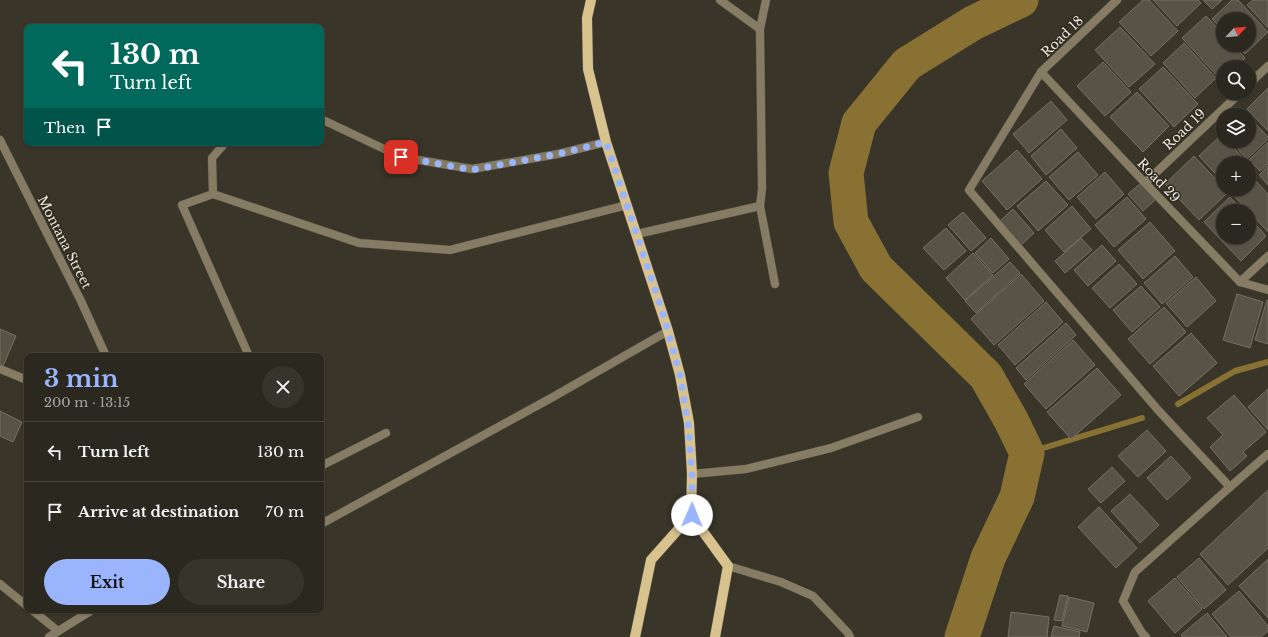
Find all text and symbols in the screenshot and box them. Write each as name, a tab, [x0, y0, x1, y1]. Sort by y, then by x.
street label: Road 18	[1038, 12, 1087, 61]
north arrow	[1216, 12, 1256, 52]
map controls	[1216, 12, 1256, 244]
text: 130 m	[110, 37, 200, 72]
icon: left	[44, 40, 96, 92]
button: search	[1216, 60, 1256, 100]
text: Turn left	[110, 72, 192, 94]
street label: Road 19	[1160, 105, 1209, 154]
button: layers	[1216, 108, 1256, 148]
icon: arrive	[93, 116, 115, 138]
text: Then	[44, 118, 85, 137]
pin	[384, 140, 418, 174]
icon: arrive	[390, 146, 412, 168]
street label: Road 29	[1134, 155, 1184, 206]
button: +	[1216, 156, 1256, 196]
street label: Montana Street	[34, 193, 95, 292]
button: −	[1216, 204, 1256, 244]
text: 3 min	[44, 364, 118, 393]
button: close	[262, 366, 304, 408]
text: 200 m · 13:15	[44, 394, 130, 411]
icon: left	[44, 441, 66, 463]
text: Turn left	[78, 442, 149, 461]
text: 130 m	[257, 442, 304, 461]
position arrow	[671, 494, 713, 536]
icon: arrive	[44, 501, 66, 523]
text: Arrive at destination	[78, 502, 239, 521]
text: 70 m	[265, 502, 304, 521]
button: Exit	[44, 559, 170, 605]
button: Share	[178, 559, 304, 605]

